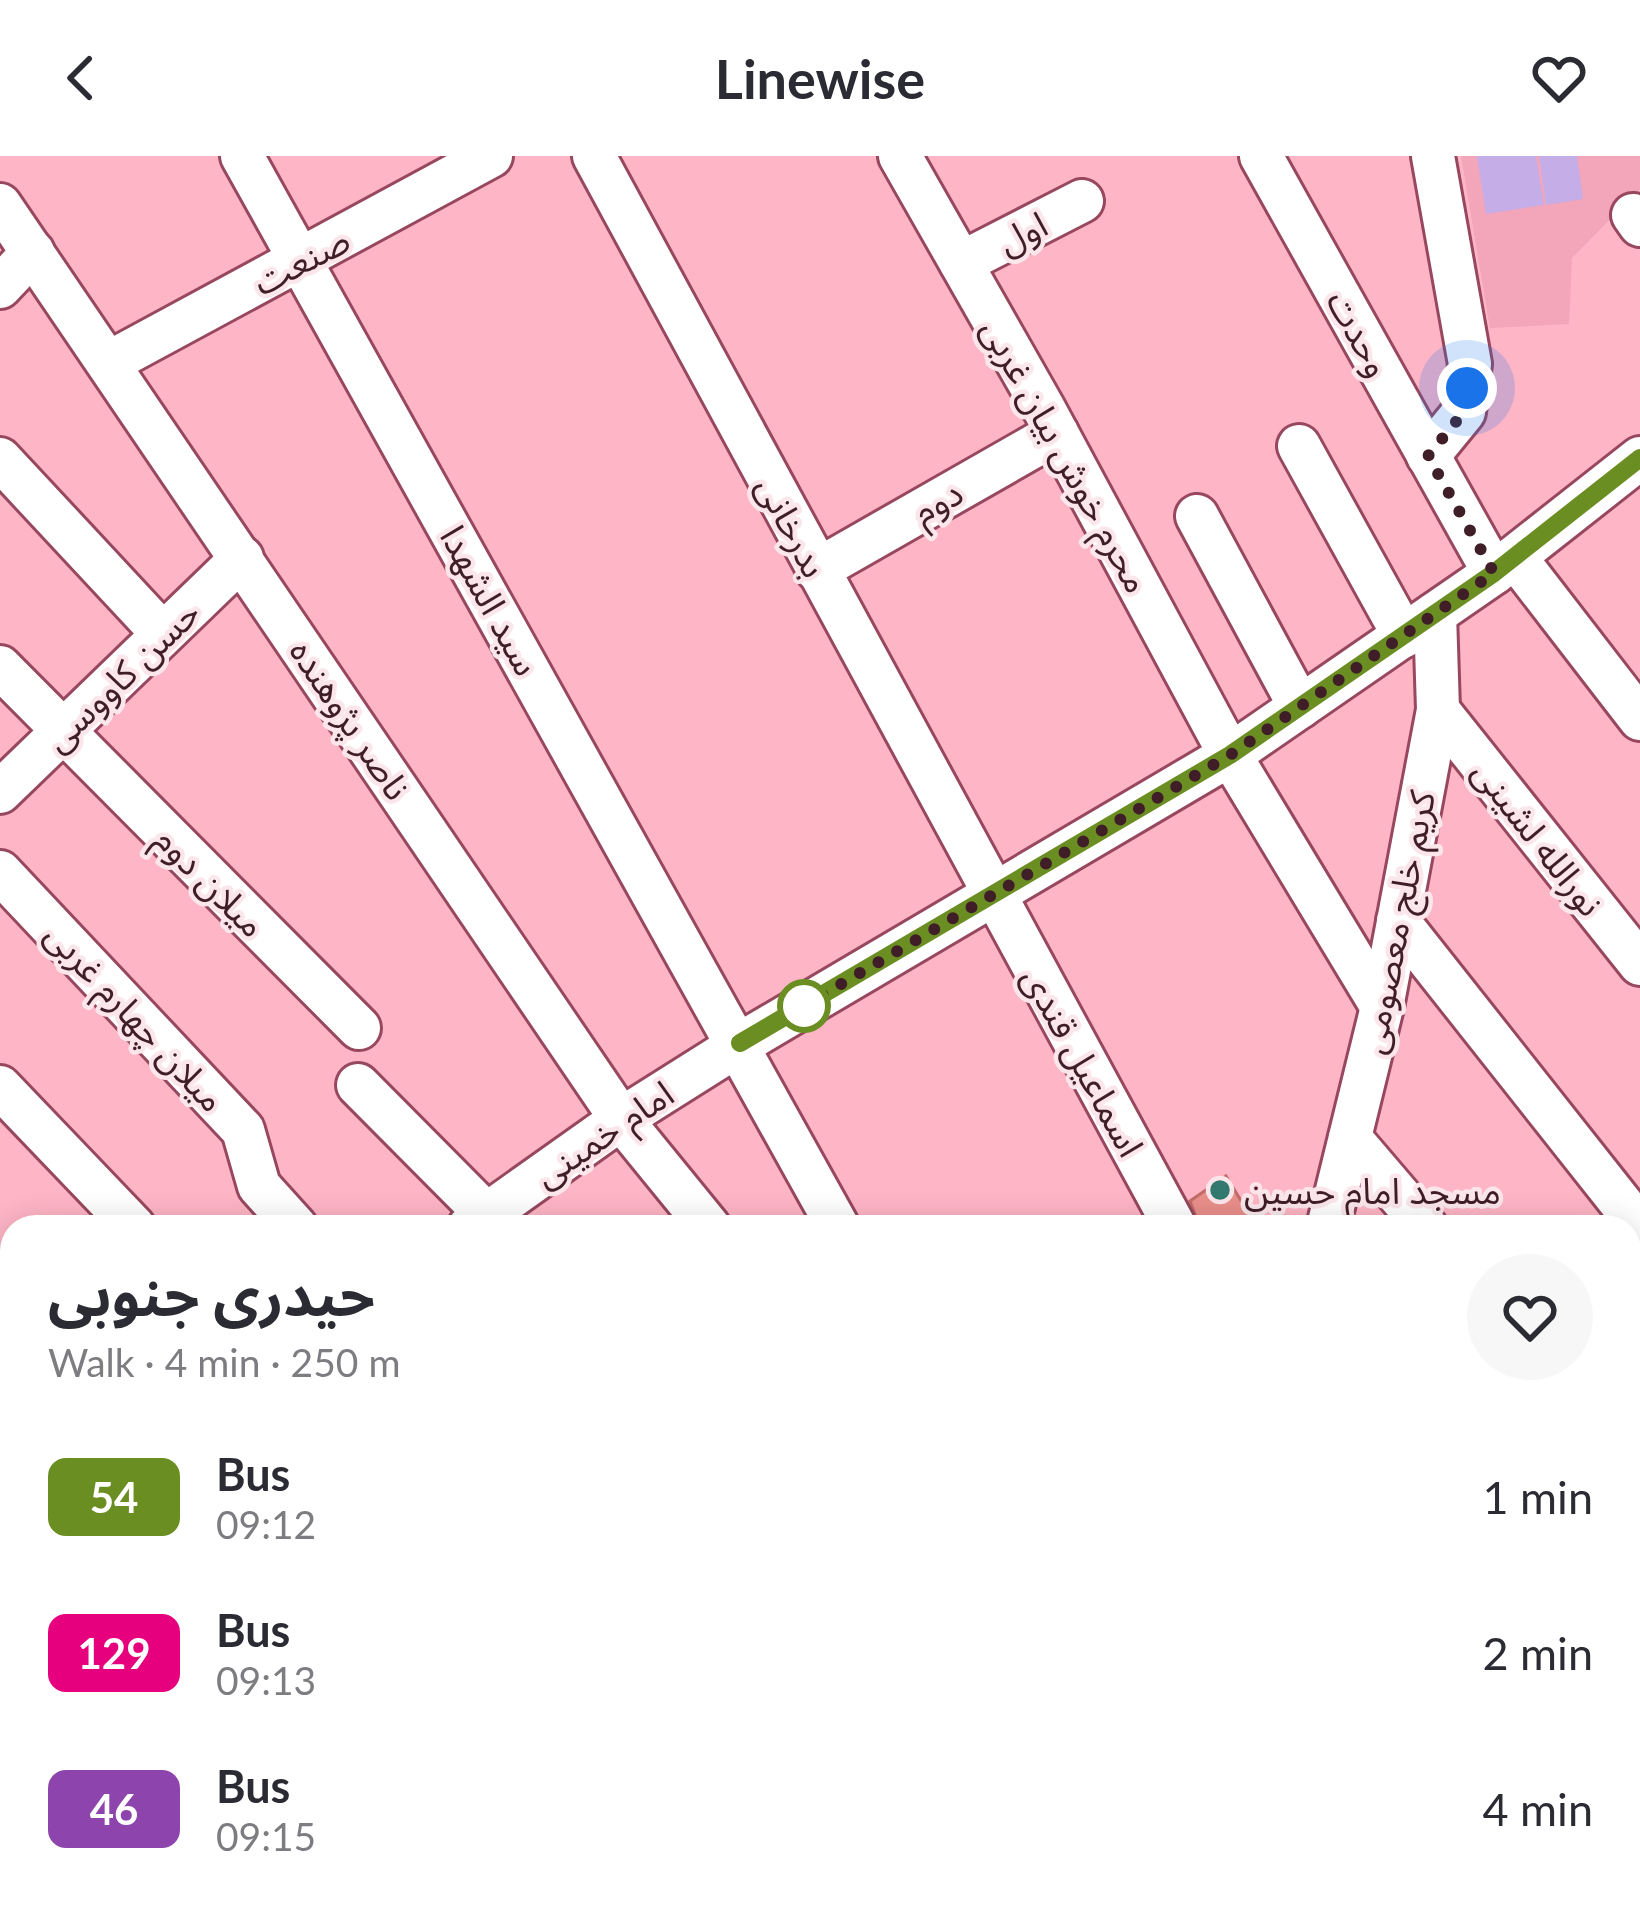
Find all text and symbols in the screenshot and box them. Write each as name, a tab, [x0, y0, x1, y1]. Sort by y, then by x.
icon: back	[48, 45, 114, 111]
icon: heart	[1526, 45, 1592, 111]
text: Linewise	[715, 46, 925, 111]
street label: اول	[990, 201, 1054, 263]
street label: صنعت	[245, 216, 357, 304]
street label: وحدت	[1318, 282, 1402, 384]
street label: محرم خوش بیان غربی	[967, 310, 1161, 603]
your location	[1437, 358, 1497, 418]
street label: بدرخانی	[747, 468, 838, 585]
street label: دوم	[904, 469, 973, 539]
street label: سید الشهدا	[432, 517, 550, 683]
street label: حسن کاووسی	[34, 590, 208, 760]
street label: ناصر پژوهنده	[279, 630, 421, 809]
street label: نورالله لشینی	[1463, 750, 1614, 925]
street label: کریم خلج معصومی	[1349, 786, 1450, 1059]
street label: میلان دوم	[142, 816, 276, 950]
street label: میلان چهارم غربی	[32, 912, 235, 1125]
street label: اسماعیل قندی	[1014, 958, 1154, 1164]
unlabelled marker	[779, 981, 829, 1031]
street label: امام خمینی	[525, 1070, 685, 1201]
place label: مسجد امام حسین	[1244, 1168, 1501, 1219]
marker: مسجد امام حسین	[1207, 1177, 1233, 1203]
button: heart	[1467, 1254, 1593, 1380]
text: حیدری جنوبی	[48, 1260, 375, 1328]
text: Walk · 4 min · 250 m	[48, 1339, 401, 1385]
text: Bus	[216, 1447, 290, 1501]
text: 1 min	[1482, 1470, 1593, 1524]
text: 54	[90, 1472, 138, 1522]
text: 09:12	[216, 1501, 316, 1547]
text: Bus	[216, 1603, 290, 1657]
text: 2 min	[1482, 1626, 1593, 1680]
text: 129	[77, 1628, 151, 1678]
text: 09:13	[216, 1657, 316, 1703]
text: Bus	[216, 1759, 290, 1813]
text: 4 min	[1482, 1782, 1593, 1836]
text: 46	[90, 1784, 138, 1834]
text: 09:15	[216, 1813, 316, 1859]

